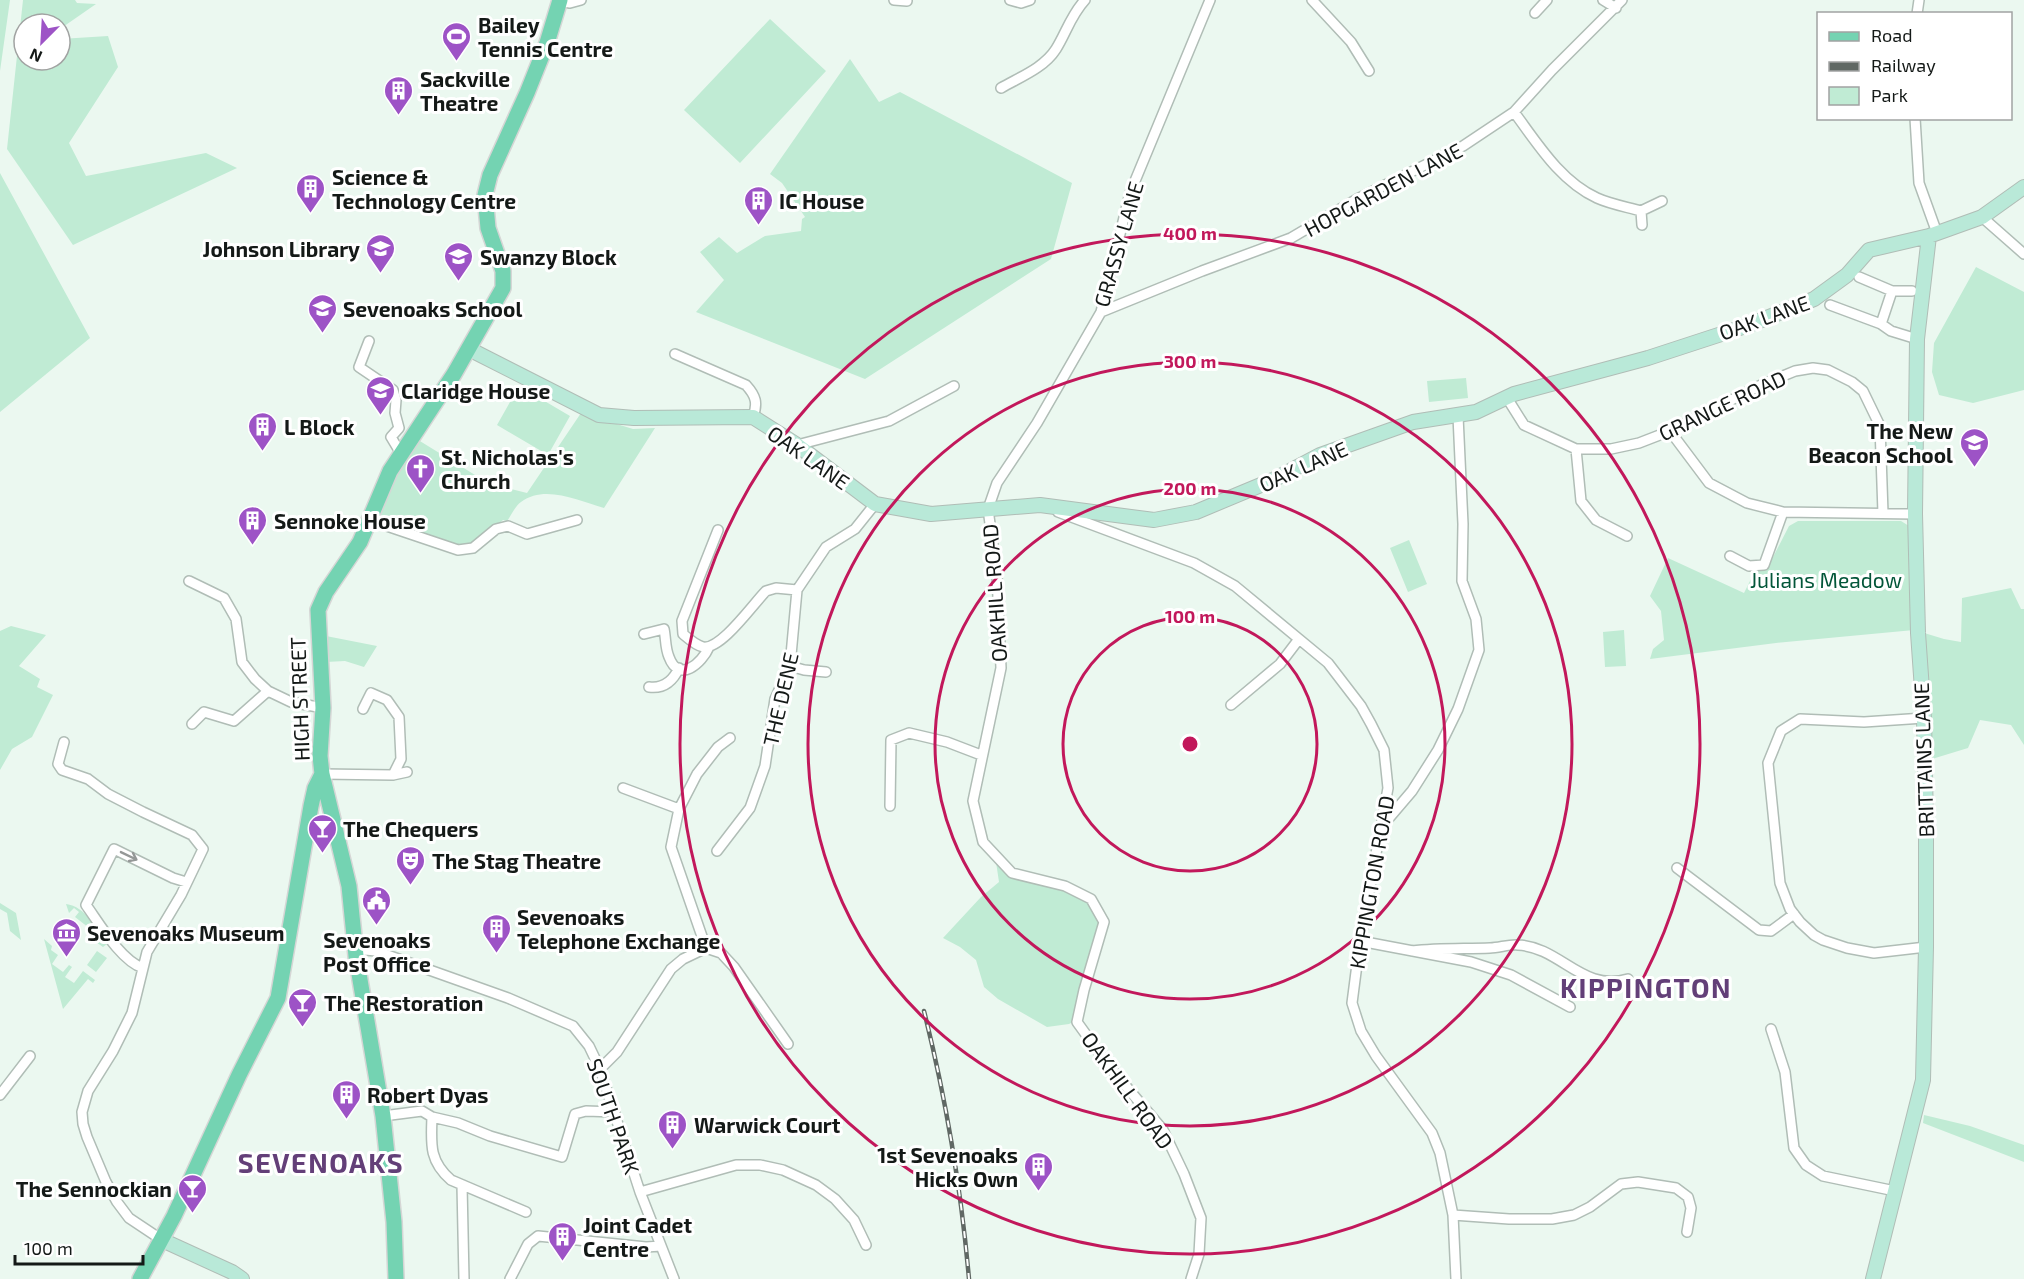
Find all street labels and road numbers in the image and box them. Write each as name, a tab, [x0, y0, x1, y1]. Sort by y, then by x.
street label: HOPGARDEN LANE	[1300, 137, 1466, 241]
street label: GRASSY LANE	[1088, 178, 1148, 310]
street label: OAK LANE	[1715, 289, 1813, 345]
street label: GRANGE ROAD	[1654, 365, 1790, 445]
street label: OAK LANE	[763, 420, 855, 494]
street label: OAK LANE	[1255, 435, 1351, 497]
street label: OAKHILL ROAD	[977, 523, 1011, 663]
street label: HIGH STREET	[284, 637, 314, 761]
street label: THE DENE	[757, 650, 803, 748]
street label: BRITTAINS LANE	[1908, 682, 1938, 838]
street label: KIPPINGTON ROAD	[1343, 793, 1399, 971]
street label: OAKHILL ROAD	[1077, 1027, 1179, 1153]
street label: SOUTH PARK	[583, 1055, 646, 1178]

